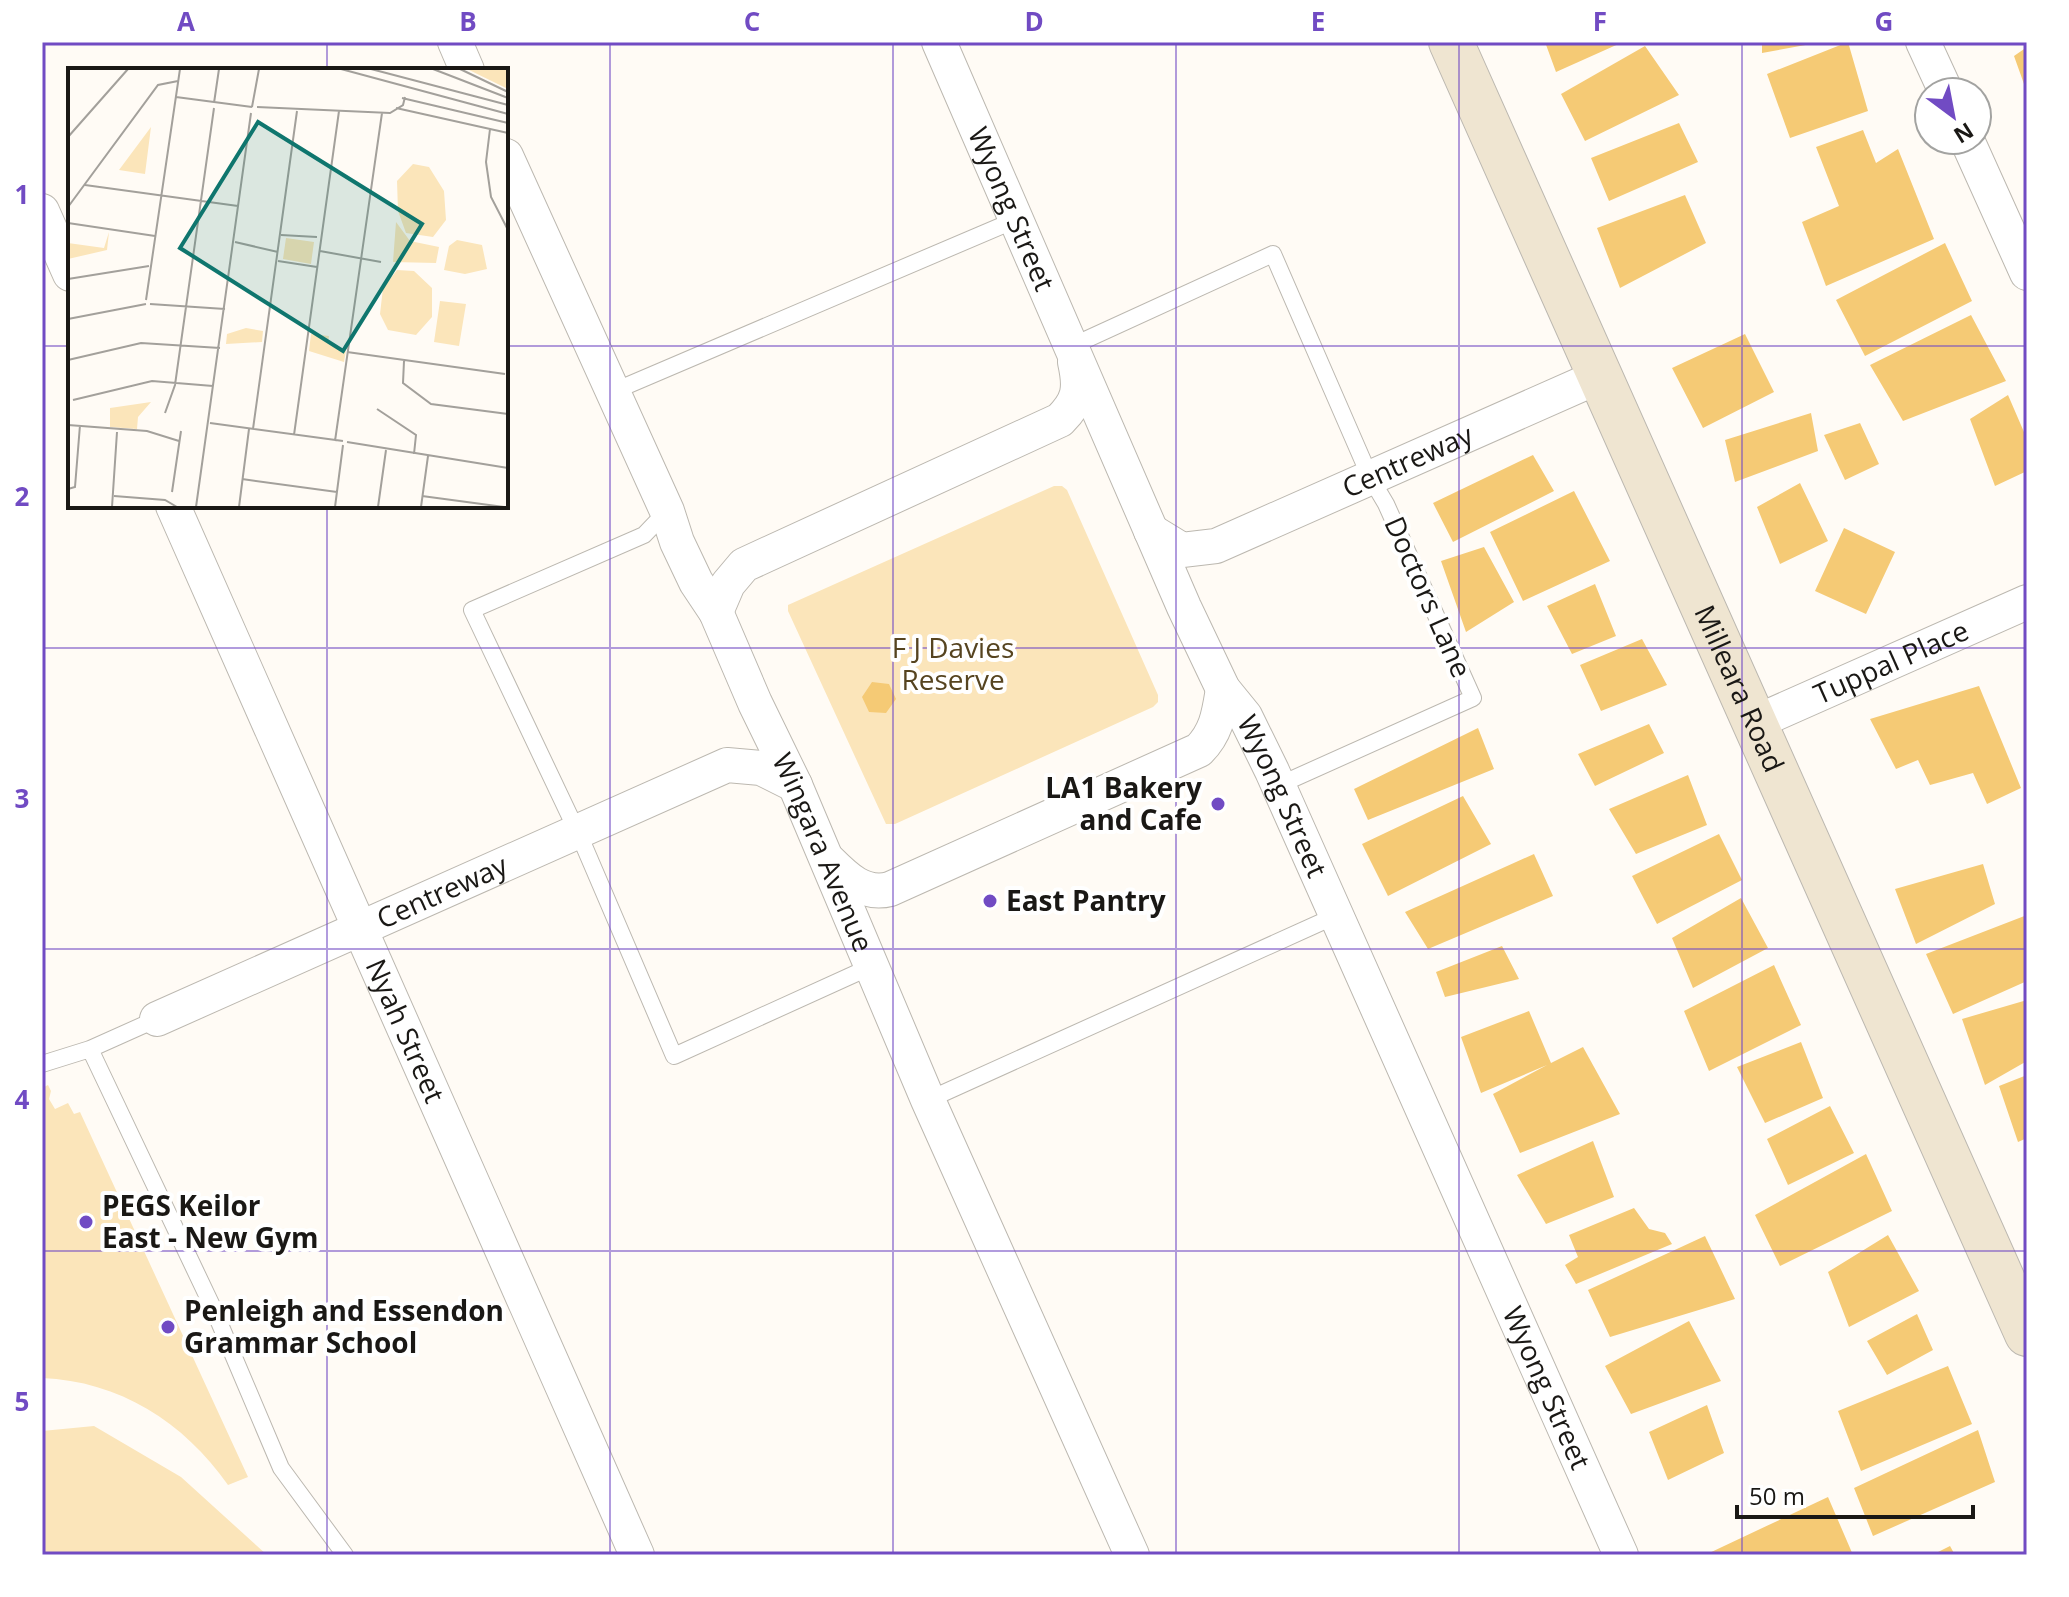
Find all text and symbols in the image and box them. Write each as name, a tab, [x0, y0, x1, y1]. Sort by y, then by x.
text: A	[177, 3, 195, 39]
text: B	[459, 3, 477, 39]
text: C	[744, 3, 760, 39]
text: D	[1024, 3, 1044, 39]
text: E	[1311, 3, 1325, 39]
text: F	[1593, 3, 1607, 39]
text: G	[1875, 3, 1893, 39]
inset map	[68, 68, 508, 508]
north arrow	[1913, 76, 1993, 156]
text: N	[1949, 116, 1980, 151]
street label: Wyong Street	[960, 121, 1065, 296]
text: 1	[15, 176, 29, 212]
street label: Centreway	[1336, 414, 1479, 506]
text: 2	[15, 478, 30, 514]
street label: Doctors Lane	[1376, 510, 1481, 683]
street label: Milleara Road	[1686, 599, 1794, 778]
street label: Tuppal Place	[1807, 610, 1974, 712]
park label: F J Davies Reserve	[892, 628, 1014, 698]
street label: Wyong Street	[1229, 708, 1337, 883]
street label: Wingara Avenue	[764, 746, 883, 957]
place label: LA1 Bakery and Cafe	[1045, 768, 1202, 838]
text: 3	[15, 780, 29, 816]
marker: LA1 Bakery and Cafe	[1209, 795, 1227, 813]
street label: Centreway	[370, 845, 514, 937]
place label: East Pantry	[1006, 881, 1166, 919]
marker: East Pantry	[981, 892, 999, 910]
street label: Nyah Street	[358, 953, 455, 1108]
text: 4	[15, 1081, 30, 1117]
place label: PEGS Keilor East - New Gym	[102, 1186, 318, 1256]
marker: PEGS Keilor East - New Gym	[77, 1213, 95, 1231]
place label: Penleigh and Essendon Grammar School	[184, 1291, 504, 1361]
street label: Wyong Street	[1495, 1300, 1600, 1475]
marker: Penleigh and Essendon Grammar School	[159, 1318, 177, 1336]
text: 5	[15, 1383, 29, 1419]
scale bar	[1737, 1469, 1973, 1519]
text: 50 m	[1749, 1479, 1805, 1512]

